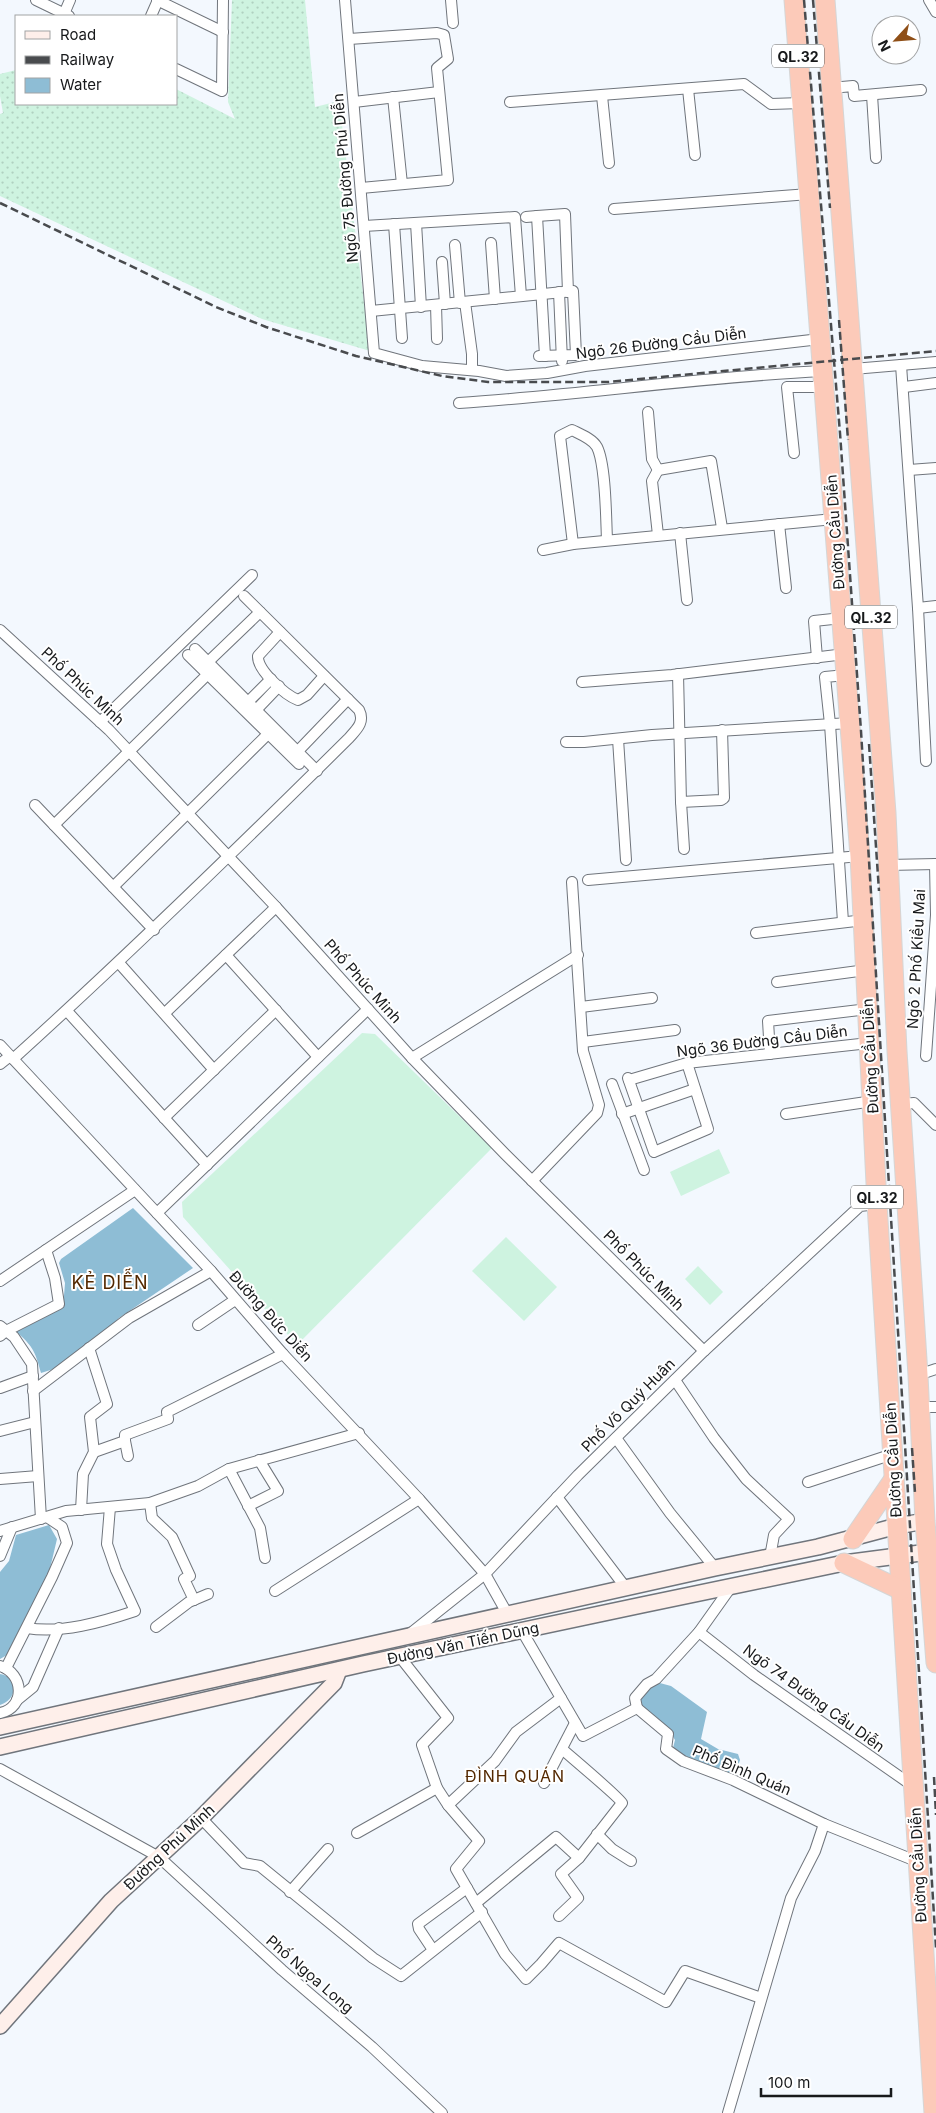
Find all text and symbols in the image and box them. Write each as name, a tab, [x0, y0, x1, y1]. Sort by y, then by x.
legend	[15, 15, 178, 105]
north arrow	[871, 15, 921, 65]
text: Road	[60, 25, 96, 44]
text: N	[874, 37, 894, 54]
road number: QL.32	[772, 44, 824, 68]
text: Railway	[60, 50, 115, 69]
text: Water	[60, 75, 102, 94]
street label: Ngõ 75 Đường Phú Diễn	[328, 93, 362, 263]
street label: Ngõ 26 Đường Cầu Diễn	[575, 323, 747, 363]
street label: Đường Cầu Diễn	[821, 474, 849, 590]
road number: QL.32	[845, 606, 897, 628]
street label: Phố Phúc Minh	[38, 643, 128, 729]
street label: Ngõ 2 Phố Kiều Mai	[903, 889, 929, 1029]
street label: Phố Phúc Minh	[320, 935, 406, 1027]
street label: Đường Cầu Diễn	[857, 998, 883, 1114]
street label: Ngõ 36 Đường Cầu Diễn	[676, 1021, 848, 1061]
road number: QL.32	[851, 1186, 903, 1208]
street label: Phố Phúc Minh	[600, 1226, 688, 1314]
street label: Đường Đức Diễn	[225, 1267, 317, 1365]
district label: KẺ DIỄN	[71, 1268, 149, 1293]
street label: Phố Võ Quý Huân	[577, 1354, 679, 1456]
street label: Đường Cầu Diễn	[880, 1402, 906, 1518]
street label: Đường Văn Tiến Dũng	[385, 1618, 541, 1668]
street label: Ngõ 74 Đường Cầu Diễn	[739, 1640, 889, 1756]
street label: Phố Đình Quán	[690, 1741, 794, 1799]
district label: ĐÌNH QUÁN	[465, 1766, 565, 1786]
street label: Đường Phú Minh	[120, 1800, 218, 1894]
street label: Đường Cầu Diễn	[905, 1807, 931, 1923]
street label: Phố Ngọa Long	[262, 1931, 358, 2017]
scale bar	[761, 2066, 891, 2098]
text: 100 m	[768, 2073, 810, 2092]

